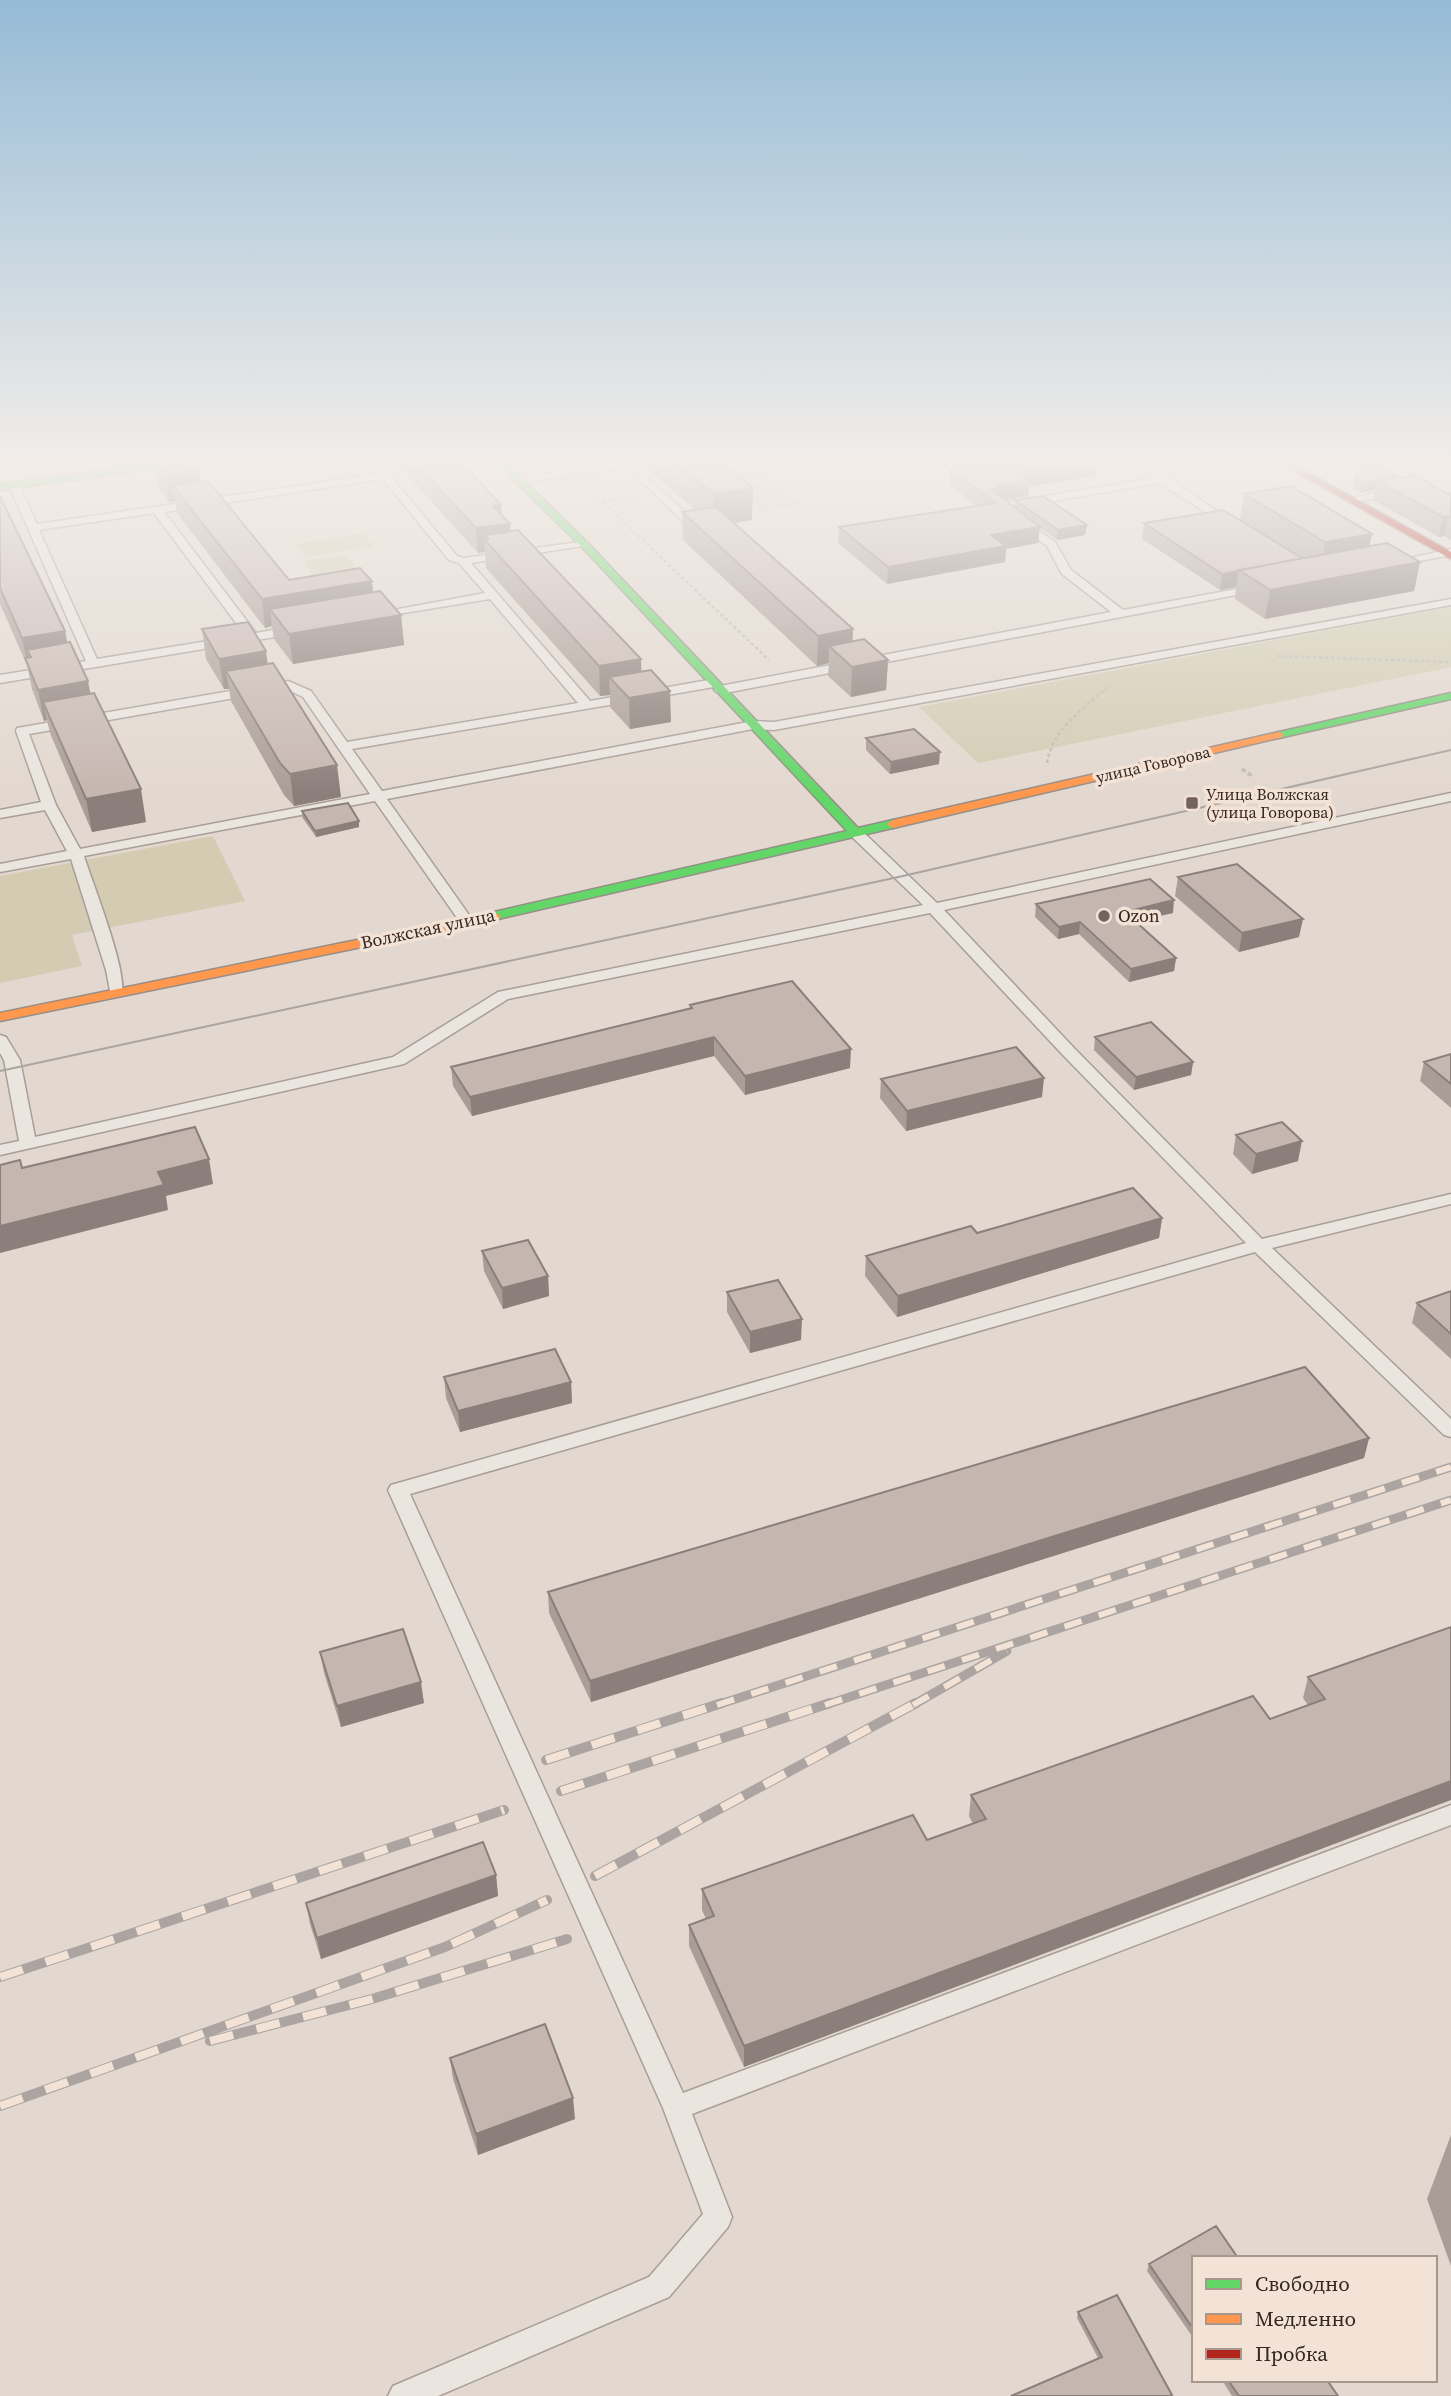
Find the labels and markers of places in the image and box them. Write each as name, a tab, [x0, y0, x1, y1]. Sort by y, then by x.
place label: Улица Волжская (улица Говорова)	[1206, 783, 1334, 823]
marker: Улица Волжская (улица Говорова)	[1184, 795, 1200, 811]
place label: Ozon	[1118, 903, 1160, 928]
marker: Ozon	[1096, 908, 1112, 924]

